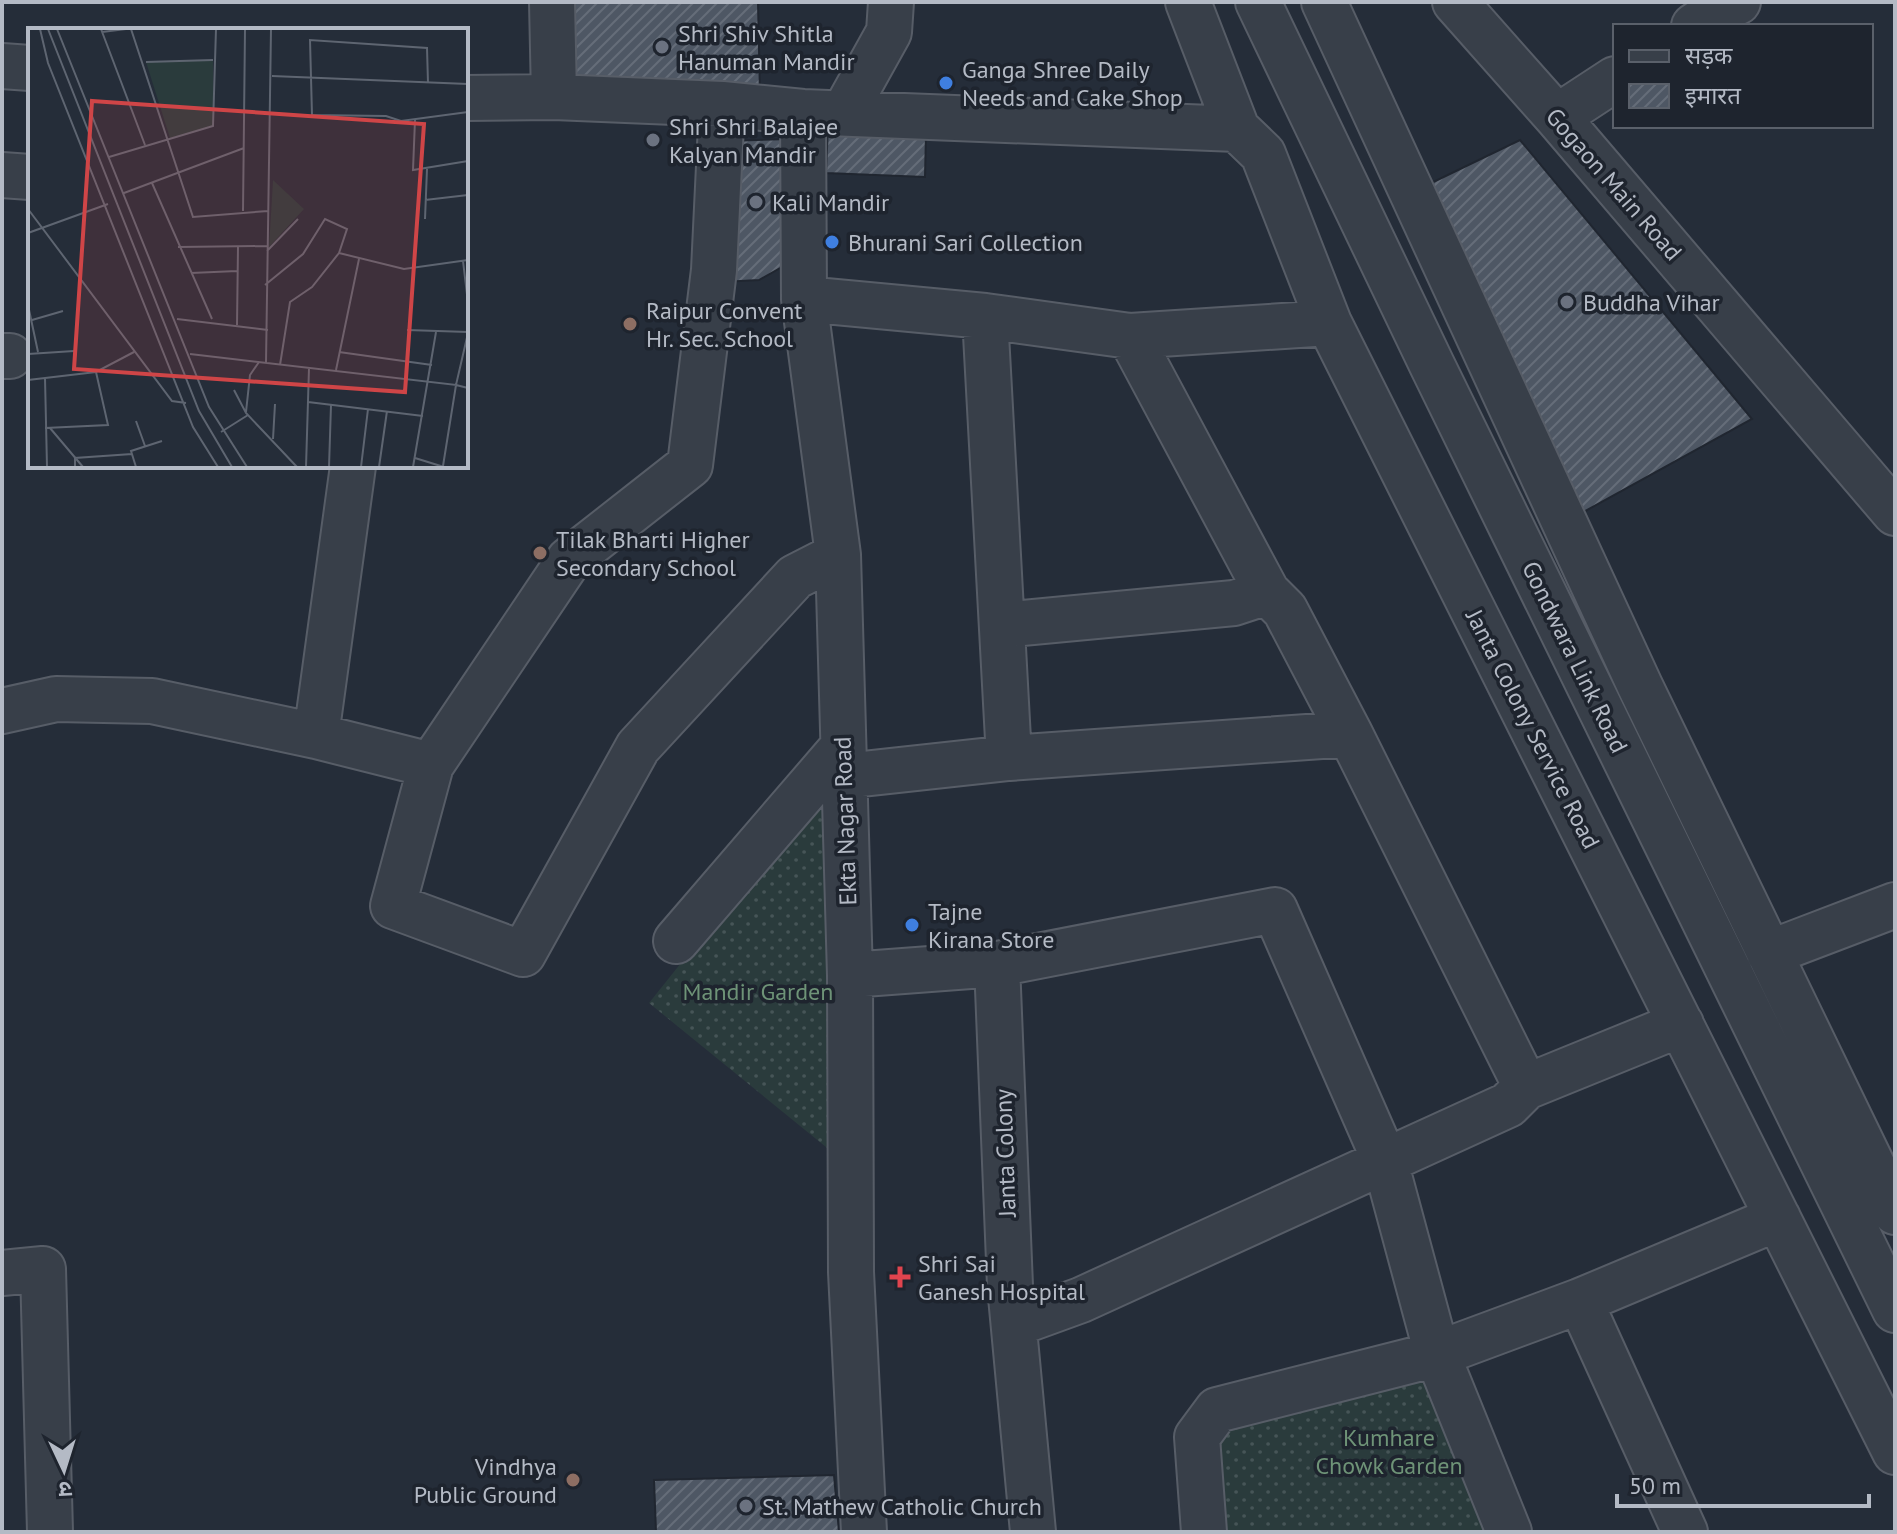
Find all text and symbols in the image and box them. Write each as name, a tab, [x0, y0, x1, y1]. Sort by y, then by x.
place label: Shri Shiv Shitla Hanuman Mandir	[678, 18, 855, 77]
legend	[1613, 24, 1873, 128]
inset map	[28, 28, 468, 468]
marker: Shri Shiv Shitla Hanuman Mandir	[653, 38, 671, 56]
text: सड़क	[1685, 40, 1733, 71]
place label: Ganga Shree Daily Needs and Cake Shop	[962, 54, 1183, 113]
marker: Ganga Shree Daily Needs and Cake Shop	[937, 74, 955, 92]
text: इमारत	[1685, 80, 1742, 111]
street label: Gogaon Main Road	[1539, 101, 1689, 267]
place label: Shri Shri Balajee Kalyan Mandir	[669, 111, 838, 170]
marker: Shri Shri Balajee Kalyan Mandir	[644, 131, 662, 149]
place label: Kali Mandir	[772, 187, 889, 218]
marker: Kali Mandir	[747, 193, 765, 211]
place label: Bhurani Sari Collection	[848, 227, 1083, 258]
marker: Bhurani Sari Collection	[823, 233, 841, 251]
place label: Buddha Vihar	[1583, 287, 1720, 318]
marker: Buddha Vihar	[1558, 293, 1576, 311]
place label: Raipur Convent Hr. Sec. School	[646, 295, 802, 354]
marker: Raipur Convent Hr. Sec. School	[621, 315, 639, 333]
place label: Tilak Bharti Higher Secondary School	[556, 524, 750, 583]
marker: Tilak Bharti Higher Secondary School	[531, 544, 549, 562]
street label: Gondwara Link Road	[1515, 556, 1635, 758]
street label: Janta Colony Service Road	[1459, 603, 1607, 854]
street label: Ekta Nagar Road	[827, 736, 863, 906]
place label: Tajne Kirana Store	[928, 896, 1054, 955]
marker: Tajne Kirana Store	[903, 916, 921, 934]
park label: Mandir Garden	[683, 976, 833, 1007]
street label: Janta Colony	[987, 1088, 1023, 1219]
place label: Shri Sai Ganesh Hospital	[918, 1248, 1085, 1307]
marker: Shri Sai Ganesh Hospital	[889, 1266, 911, 1288]
park label: Kumhare Chowk Garden	[1315, 1422, 1463, 1481]
north arrow	[24, 1430, 104, 1510]
place label: Vindhya Public Ground	[414, 1451, 557, 1510]
scale bar	[1617, 1458, 1869, 1508]
text: 50 m	[1629, 1470, 1681, 1501]
marker: Vindhya Public Ground	[564, 1471, 582, 1489]
text: उ	[57, 1476, 73, 1504]
place label: St. Mathew Catholic Church	[762, 1491, 1042, 1522]
marker: St. Mathew Catholic Church	[737, 1497, 755, 1515]

